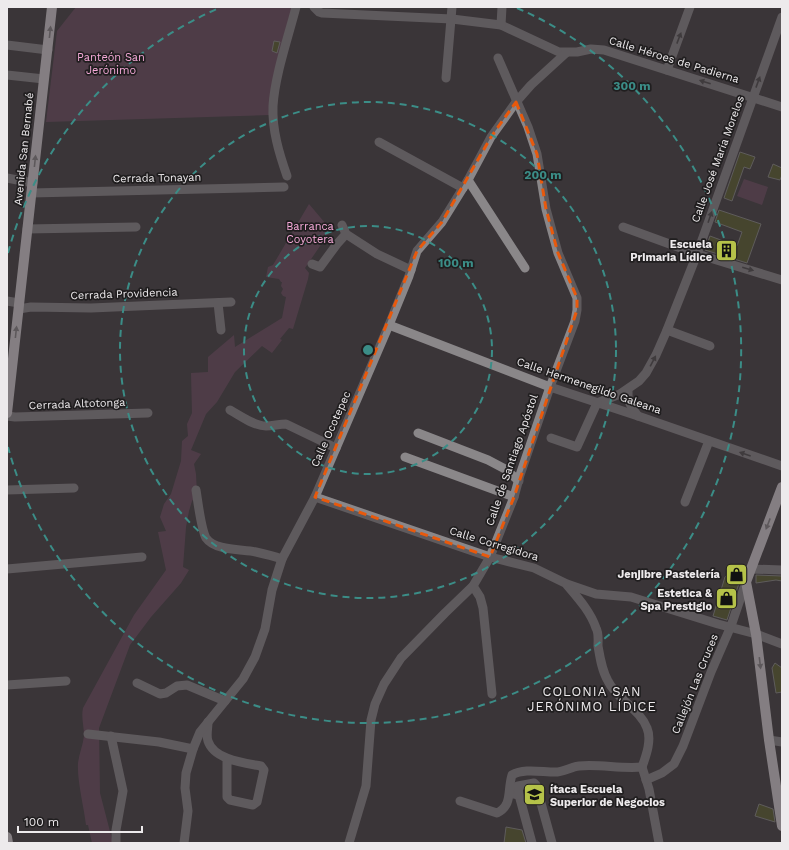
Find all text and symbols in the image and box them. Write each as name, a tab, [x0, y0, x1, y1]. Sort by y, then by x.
one-way arrow	[46, 26, 53, 38]
one-way arrow	[676, 32, 682, 44]
street label: Calle Héroes de Padierna	[607, 34, 741, 86]
park label: Panteón San Jerónimo	[77, 51, 145, 77]
one-way arrow	[756, 75, 762, 87]
text: 300 m	[613, 79, 651, 93]
one-way arrow	[699, 79, 711, 85]
street label: Avenida San Bernabé	[12, 92, 36, 206]
street label: Calle José María Morelos	[689, 94, 747, 224]
one-way arrow	[32, 155, 38, 167]
text: 200 m	[524, 168, 562, 182]
street label: Cerrada Tonayan	[113, 171, 201, 185]
one-way arrow	[707, 211, 713, 223]
park label: Barranca Coyotera	[286, 220, 334, 246]
building icon: Escuela Primaria Lídice	[714, 237, 740, 263]
place label: Escuela Primaria Lídice	[630, 238, 713, 264]
text: 100 m	[438, 256, 474, 270]
one-way arrow	[742, 266, 754, 272]
street label: Cerrada Providencia	[70, 286, 178, 302]
one-way arrow	[13, 326, 19, 338]
centre of rings	[361, 343, 375, 357]
street label: Calle Hermenegildo Galeana	[515, 355, 663, 417]
one-way arrow	[649, 355, 656, 367]
street label: Calle Ocotepec	[308, 389, 354, 469]
street label: Calle de Santiago Apóstol	[483, 392, 541, 527]
street label: Cerrada Altotonga	[28, 396, 126, 412]
one-way arrow	[739, 450, 751, 456]
one-way arrow	[765, 518, 771, 530]
street label: Calle Corregidora	[448, 524, 540, 564]
shop icon: Jenjibre Pastelería	[723, 561, 749, 587]
place label: Jenjibre Pastelería	[618, 568, 721, 581]
shop icon: Estetica & Spa Prestigio	[714, 586, 740, 612]
place label: Estetica & Spa Prestigio	[640, 587, 713, 613]
street label: Callejón Las Cruces	[669, 632, 721, 736]
one-way arrow	[757, 657, 763, 669]
district label: COLONIA SAN JERÓNIMO LÍDICE	[527, 684, 657, 714]
school or university icon: ítaca Escuela Superior de Negocios	[521, 782, 547, 808]
place label: ítaca Escuela Superior de Negocios	[550, 783, 665, 809]
scale bar	[18, 808, 142, 834]
text: 100 m	[24, 815, 59, 829]

